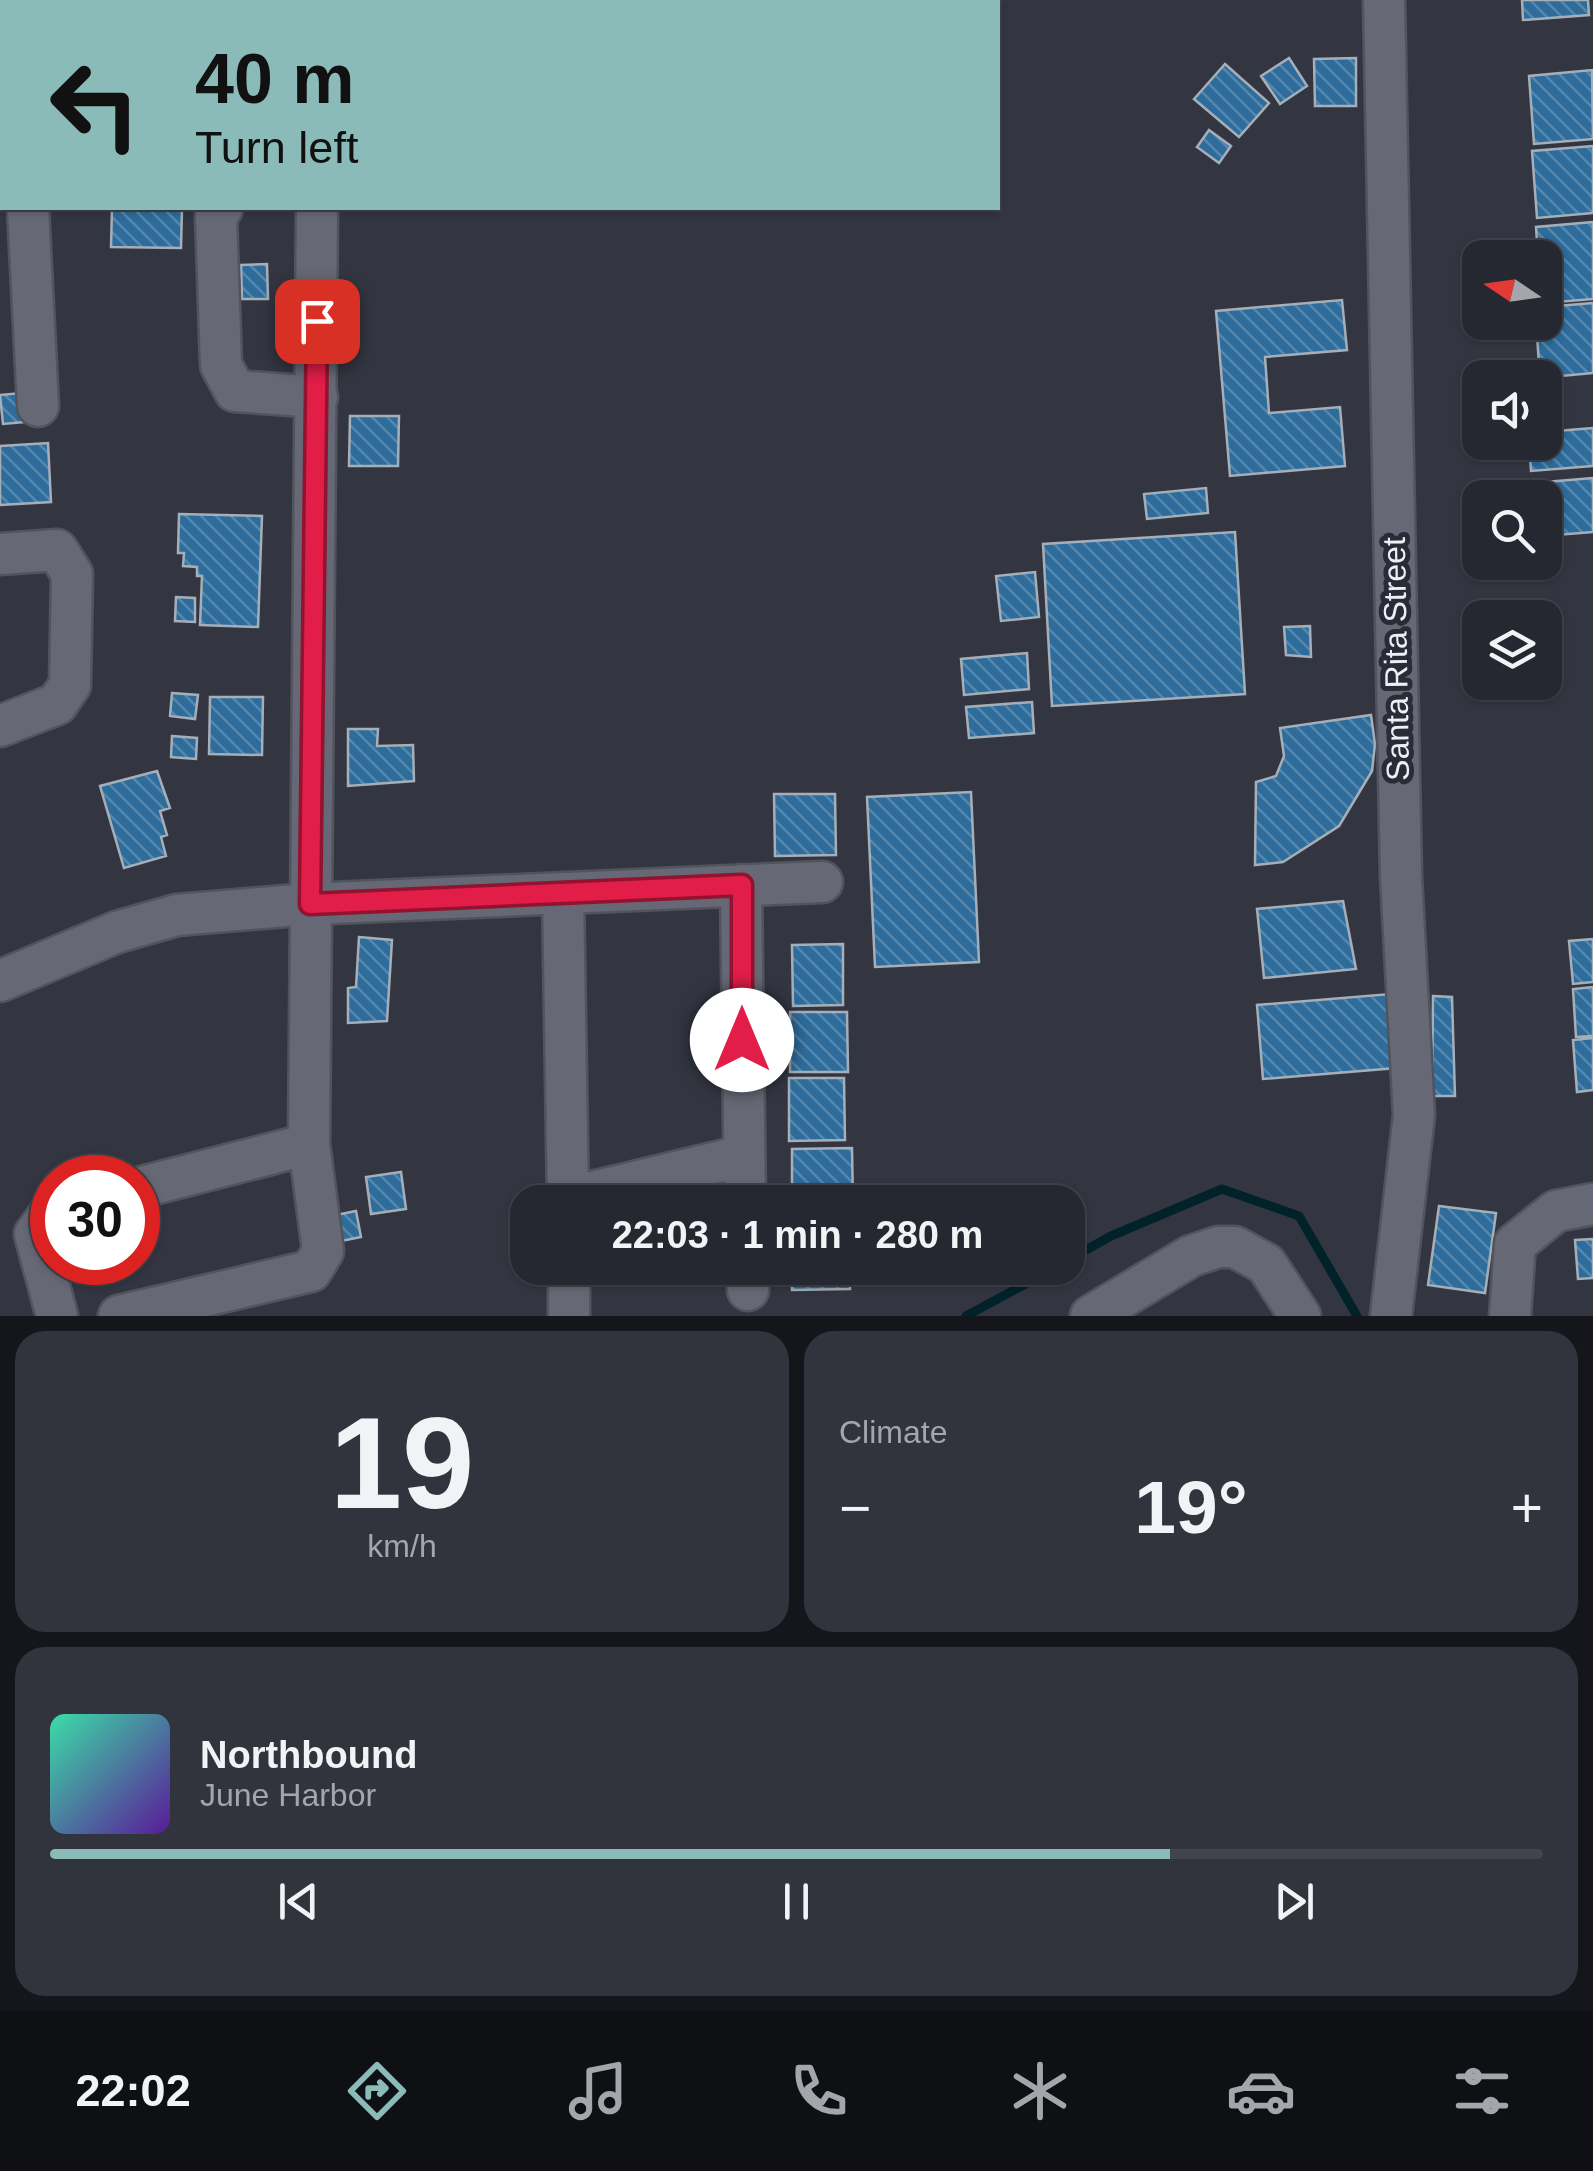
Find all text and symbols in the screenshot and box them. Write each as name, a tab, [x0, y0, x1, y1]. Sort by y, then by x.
icon: left	[30, 40, 160, 170]
text: 40 m	[195, 40, 355, 118]
text: Turn left	[195, 122, 358, 173]
north arrow	[1462, 240, 1562, 340]
map controls	[1462, 240, 1562, 700]
pin	[275, 279, 360, 364]
icon: arrive	[290, 294, 345, 349]
button: sound	[1462, 360, 1562, 460]
button: search	[1462, 480, 1562, 580]
street label: Santa Rita Street	[1376, 537, 1416, 781]
button: layers	[1462, 600, 1562, 700]
position arrow	[690, 988, 794, 1092]
speed limit sign: 30	[30, 1155, 160, 1285]
text: 22:03 · 1 min · 280 m	[612, 1214, 983, 1256]
text: 19	[330, 1390, 474, 1536]
text: Climate	[839, 1414, 947, 1450]
text: 19°	[1134, 1465, 1248, 1549]
text: −	[839, 1477, 871, 1539]
text: +	[1511, 1477, 1543, 1539]
text: km/h	[367, 1528, 437, 1564]
text: Northbound	[200, 1734, 417, 1776]
text: June Harbor	[200, 1777, 376, 1813]
icon: previous	[271, 1874, 326, 1929]
icon: pause	[769, 1874, 824, 1929]
icon: next	[1267, 1874, 1322, 1929]
icon: directions	[342, 2056, 412, 2126]
icon: music	[563, 2056, 633, 2126]
icon: phone	[784, 2056, 854, 2126]
icon: climate	[1005, 2056, 1075, 2126]
icon: car	[1226, 2056, 1296, 2126]
icon: filters	[1447, 2056, 1517, 2126]
text: 22:02	[76, 2065, 191, 2116]

